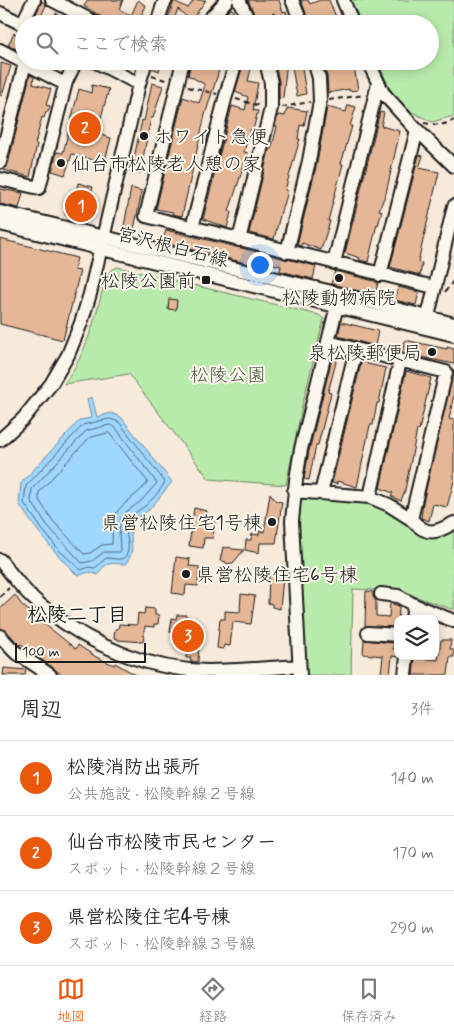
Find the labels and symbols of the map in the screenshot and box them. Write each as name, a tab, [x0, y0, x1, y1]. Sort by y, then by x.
pin: 2	[69, 109, 101, 147]
place label: ホワイト急便	[154, 125, 269, 150]
marker: ホワイト急便	[138, 130, 150, 142]
place label: 仙台市松陵老人憩の家	[71, 152, 261, 177]
marker: 仙台市松陵老人憩の家	[55, 157, 67, 169]
pin: 1	[65, 187, 97, 225]
street label: 宮沢根白石線	[114, 222, 231, 273]
your location	[247, 252, 273, 278]
place label: 松陵公園前	[101, 269, 196, 294]
marker: 松陵動物病院	[333, 272, 345, 284]
marker: 松陵公園前	[200, 274, 212, 286]
place label: 松陵動物病院	[282, 286, 396, 311]
place label: 泉松陵郵便局	[308, 341, 422, 366]
marker: 泉松陵郵便局	[426, 346, 438, 358]
park label: 松陵公園	[190, 363, 266, 388]
place label: 県営松陵住宅1号棟	[102, 511, 262, 536]
marker: 県営松陵住宅1号棟	[266, 516, 278, 528]
place label: 県営松陵住宅6号棟	[196, 563, 358, 588]
marker: 県営松陵住宅6号棟	[180, 568, 192, 580]
district label: 松陵二丁目	[27, 602, 127, 629]
pin: 3	[172, 617, 204, 655]
scale bar	[15, 640, 146, 663]

